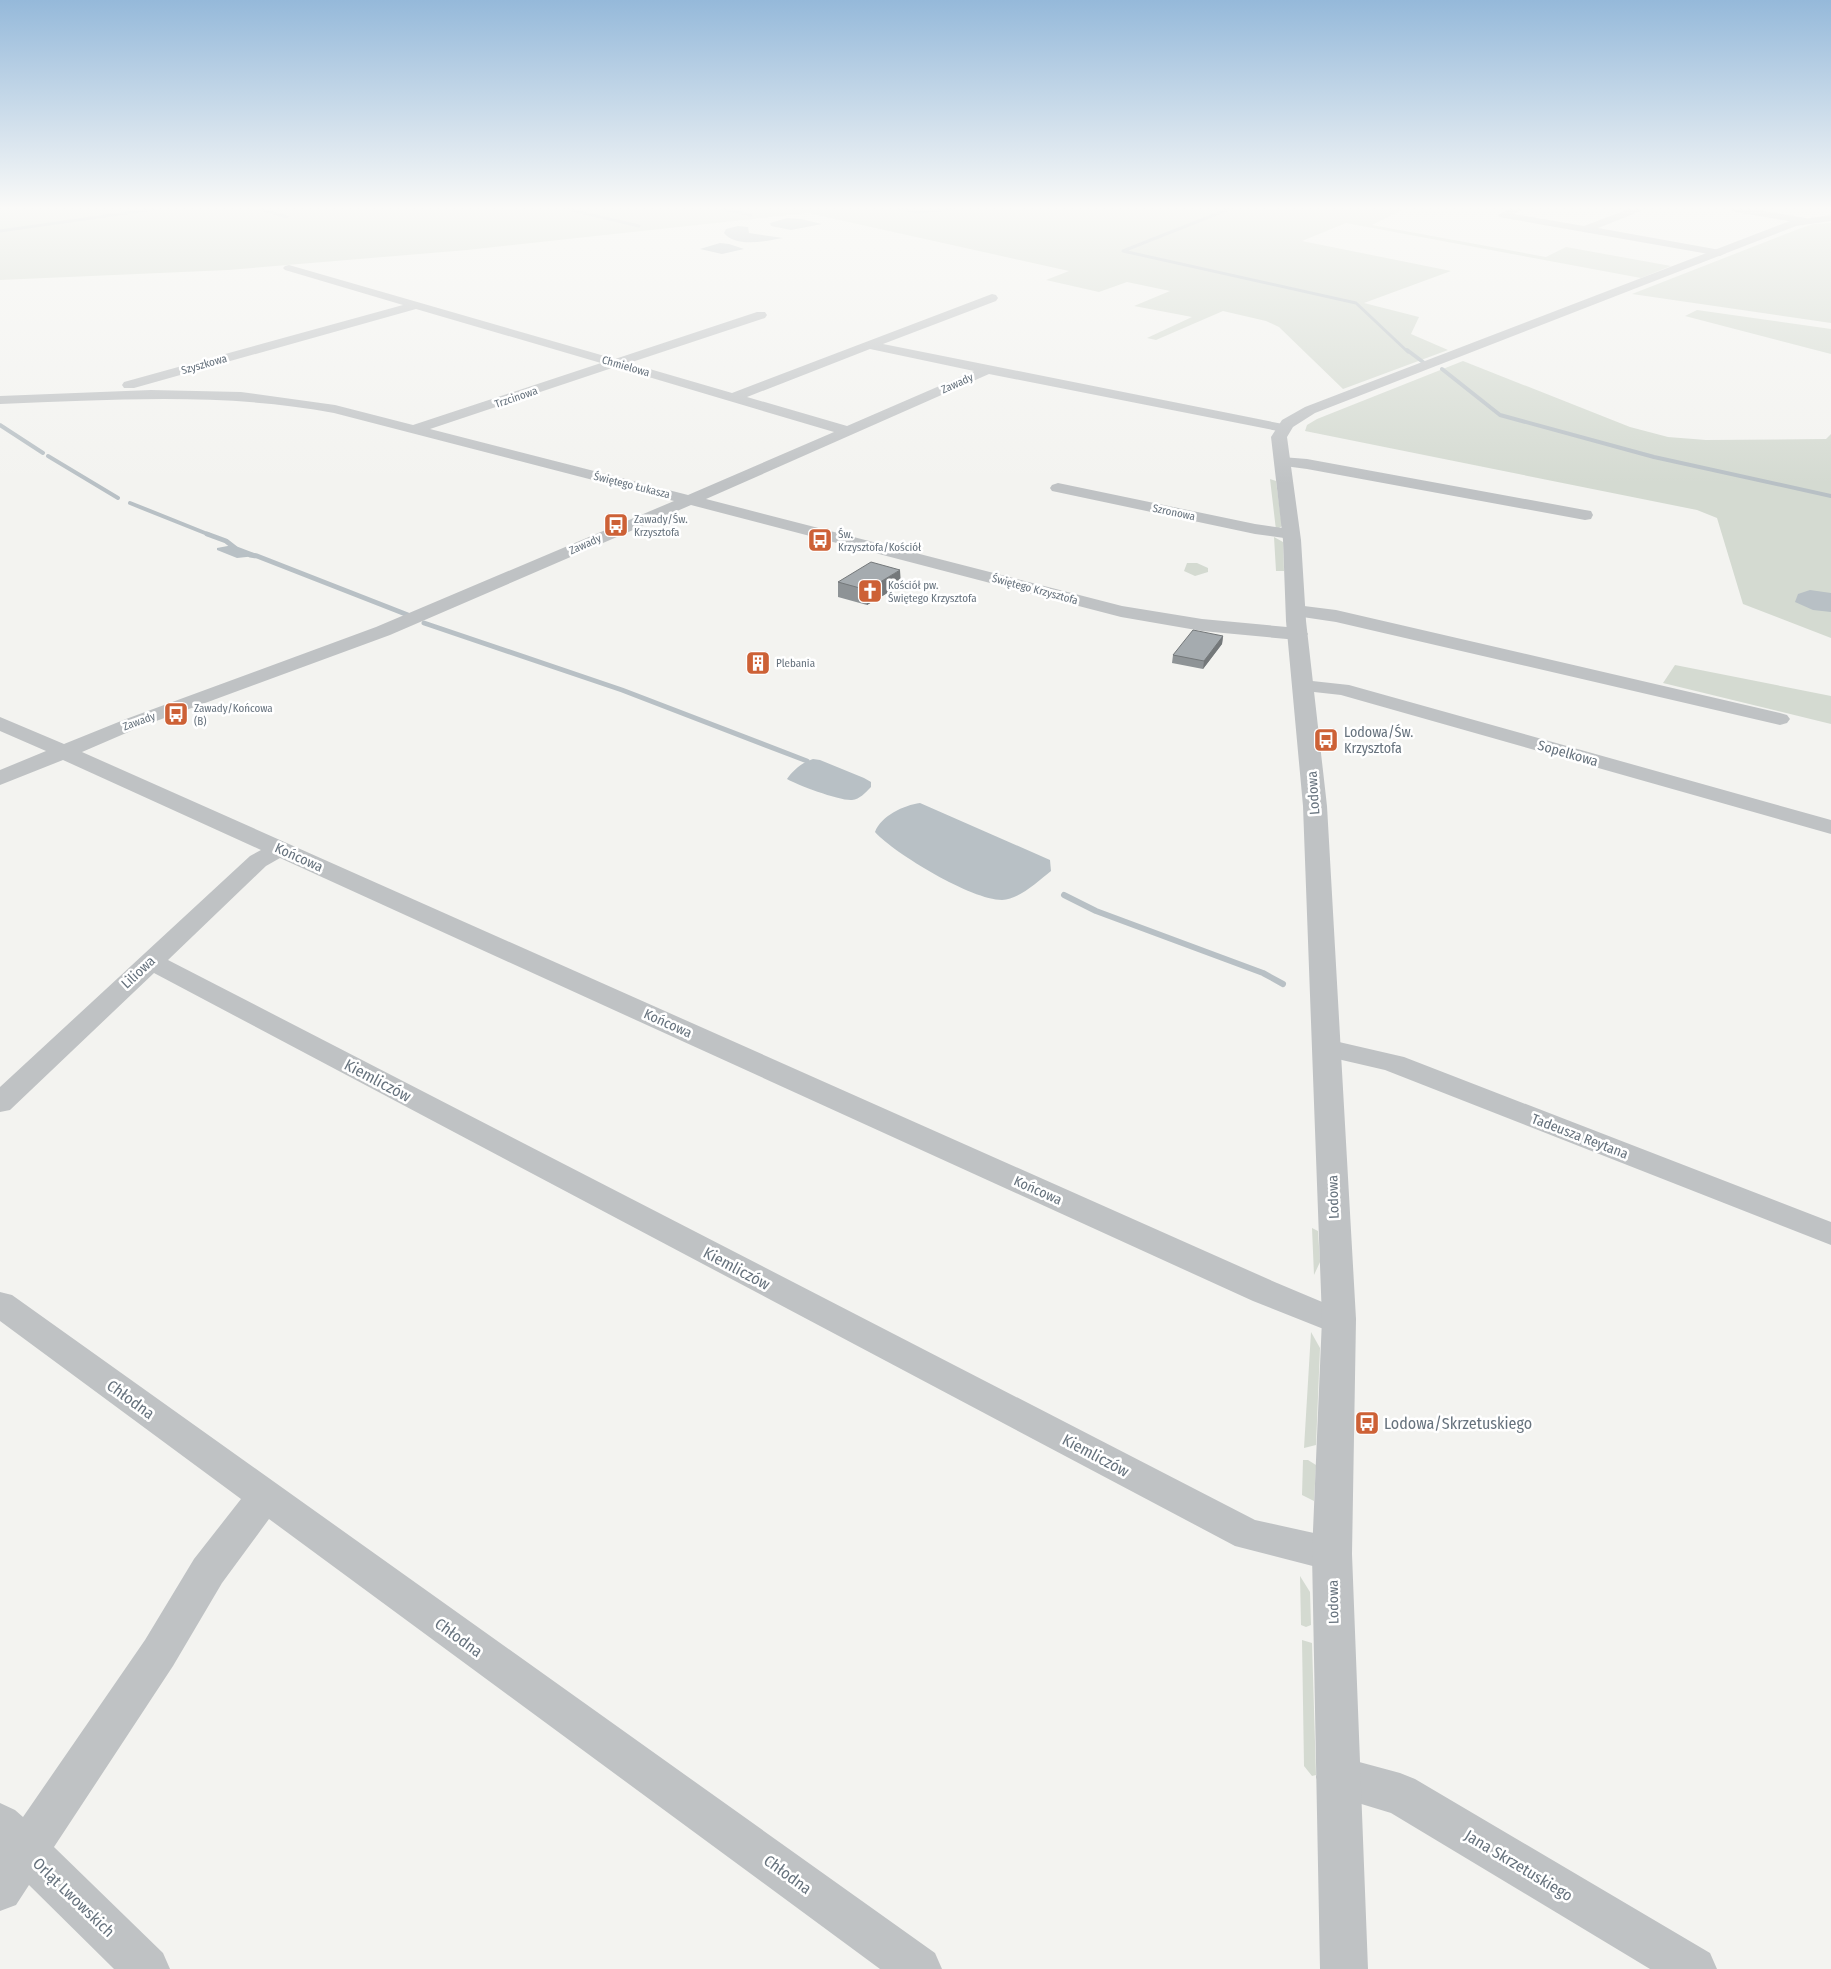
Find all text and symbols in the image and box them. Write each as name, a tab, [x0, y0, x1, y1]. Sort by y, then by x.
street label: Szyszkowa	[180, 352, 228, 377]
street label: Chmielowa	[601, 353, 651, 379]
street label: Zawady	[939, 371, 975, 396]
street label: Trzcinowa	[493, 384, 539, 411]
street label: Świętego Łukasza	[592, 469, 672, 501]
street label: Szronowa	[1151, 502, 1196, 523]
bus stop icon: Zawady/Św. Krzysztofa	[603, 512, 629, 538]
place label: Zawady/Św. Krzysztofa	[634, 512, 688, 539]
bus stop icon: Św. Krzysztofa/Kościół	[807, 527, 833, 553]
place label: Św. Krzysztofa/Kościół	[838, 527, 922, 554]
street label: Zawady	[567, 532, 603, 557]
street label: Świętego Krzysztofa	[990, 571, 1080, 607]
church icon: Kościół pw. Świętego Krzysztofa	[857, 578, 883, 604]
place label: Kościół pw. Świętego Krzysztofa	[888, 579, 977, 605]
building icon: Plebania	[745, 650, 771, 676]
place label: Plebania	[776, 657, 815, 670]
bus stop icon: Zawady/Końcowa (B)	[163, 701, 189, 727]
place label: Zawady/Końcowa (B)	[194, 702, 273, 728]
street label: Zawady	[121, 710, 157, 733]
place label: Lodowa/Św. Krzysztofa	[1344, 723, 1413, 757]
bus stop icon: Lodowa/Św. Krzysztofa	[1313, 727, 1339, 753]
street label: Sopelkowa	[1536, 737, 1600, 770]
street label: Lodowa	[1303, 770, 1324, 815]
street label: Końcowa	[272, 839, 326, 876]
street label: Liliowa	[118, 952, 159, 992]
street label: Końcowa	[641, 1005, 695, 1042]
street label: Kiemliczów	[341, 1055, 415, 1106]
street label: Tadeusza Reytana	[1529, 1110, 1631, 1163]
street label: Końcowa	[1011, 1172, 1065, 1209]
street label: Lodowa	[1324, 1175, 1343, 1219]
street label: Kiemliczów	[700, 1243, 774, 1294]
street label: Chłodna	[103, 1376, 158, 1423]
bus stop icon: Lodowa/Skrzetuskiego	[1354, 1410, 1380, 1436]
place label: Lodowa/Skrzetuskiego	[1384, 1414, 1532, 1433]
street label: Kiemliczów	[1059, 1430, 1133, 1481]
street label: Lodowa	[1325, 1580, 1342, 1624]
street label: Chłodna	[431, 1614, 486, 1661]
street label: Jana Skrzetuskiego	[1461, 1826, 1576, 1905]
street label: Chłodna	[760, 1851, 815, 1898]
street label: Orląt Lwowskich	[28, 1854, 118, 1942]

